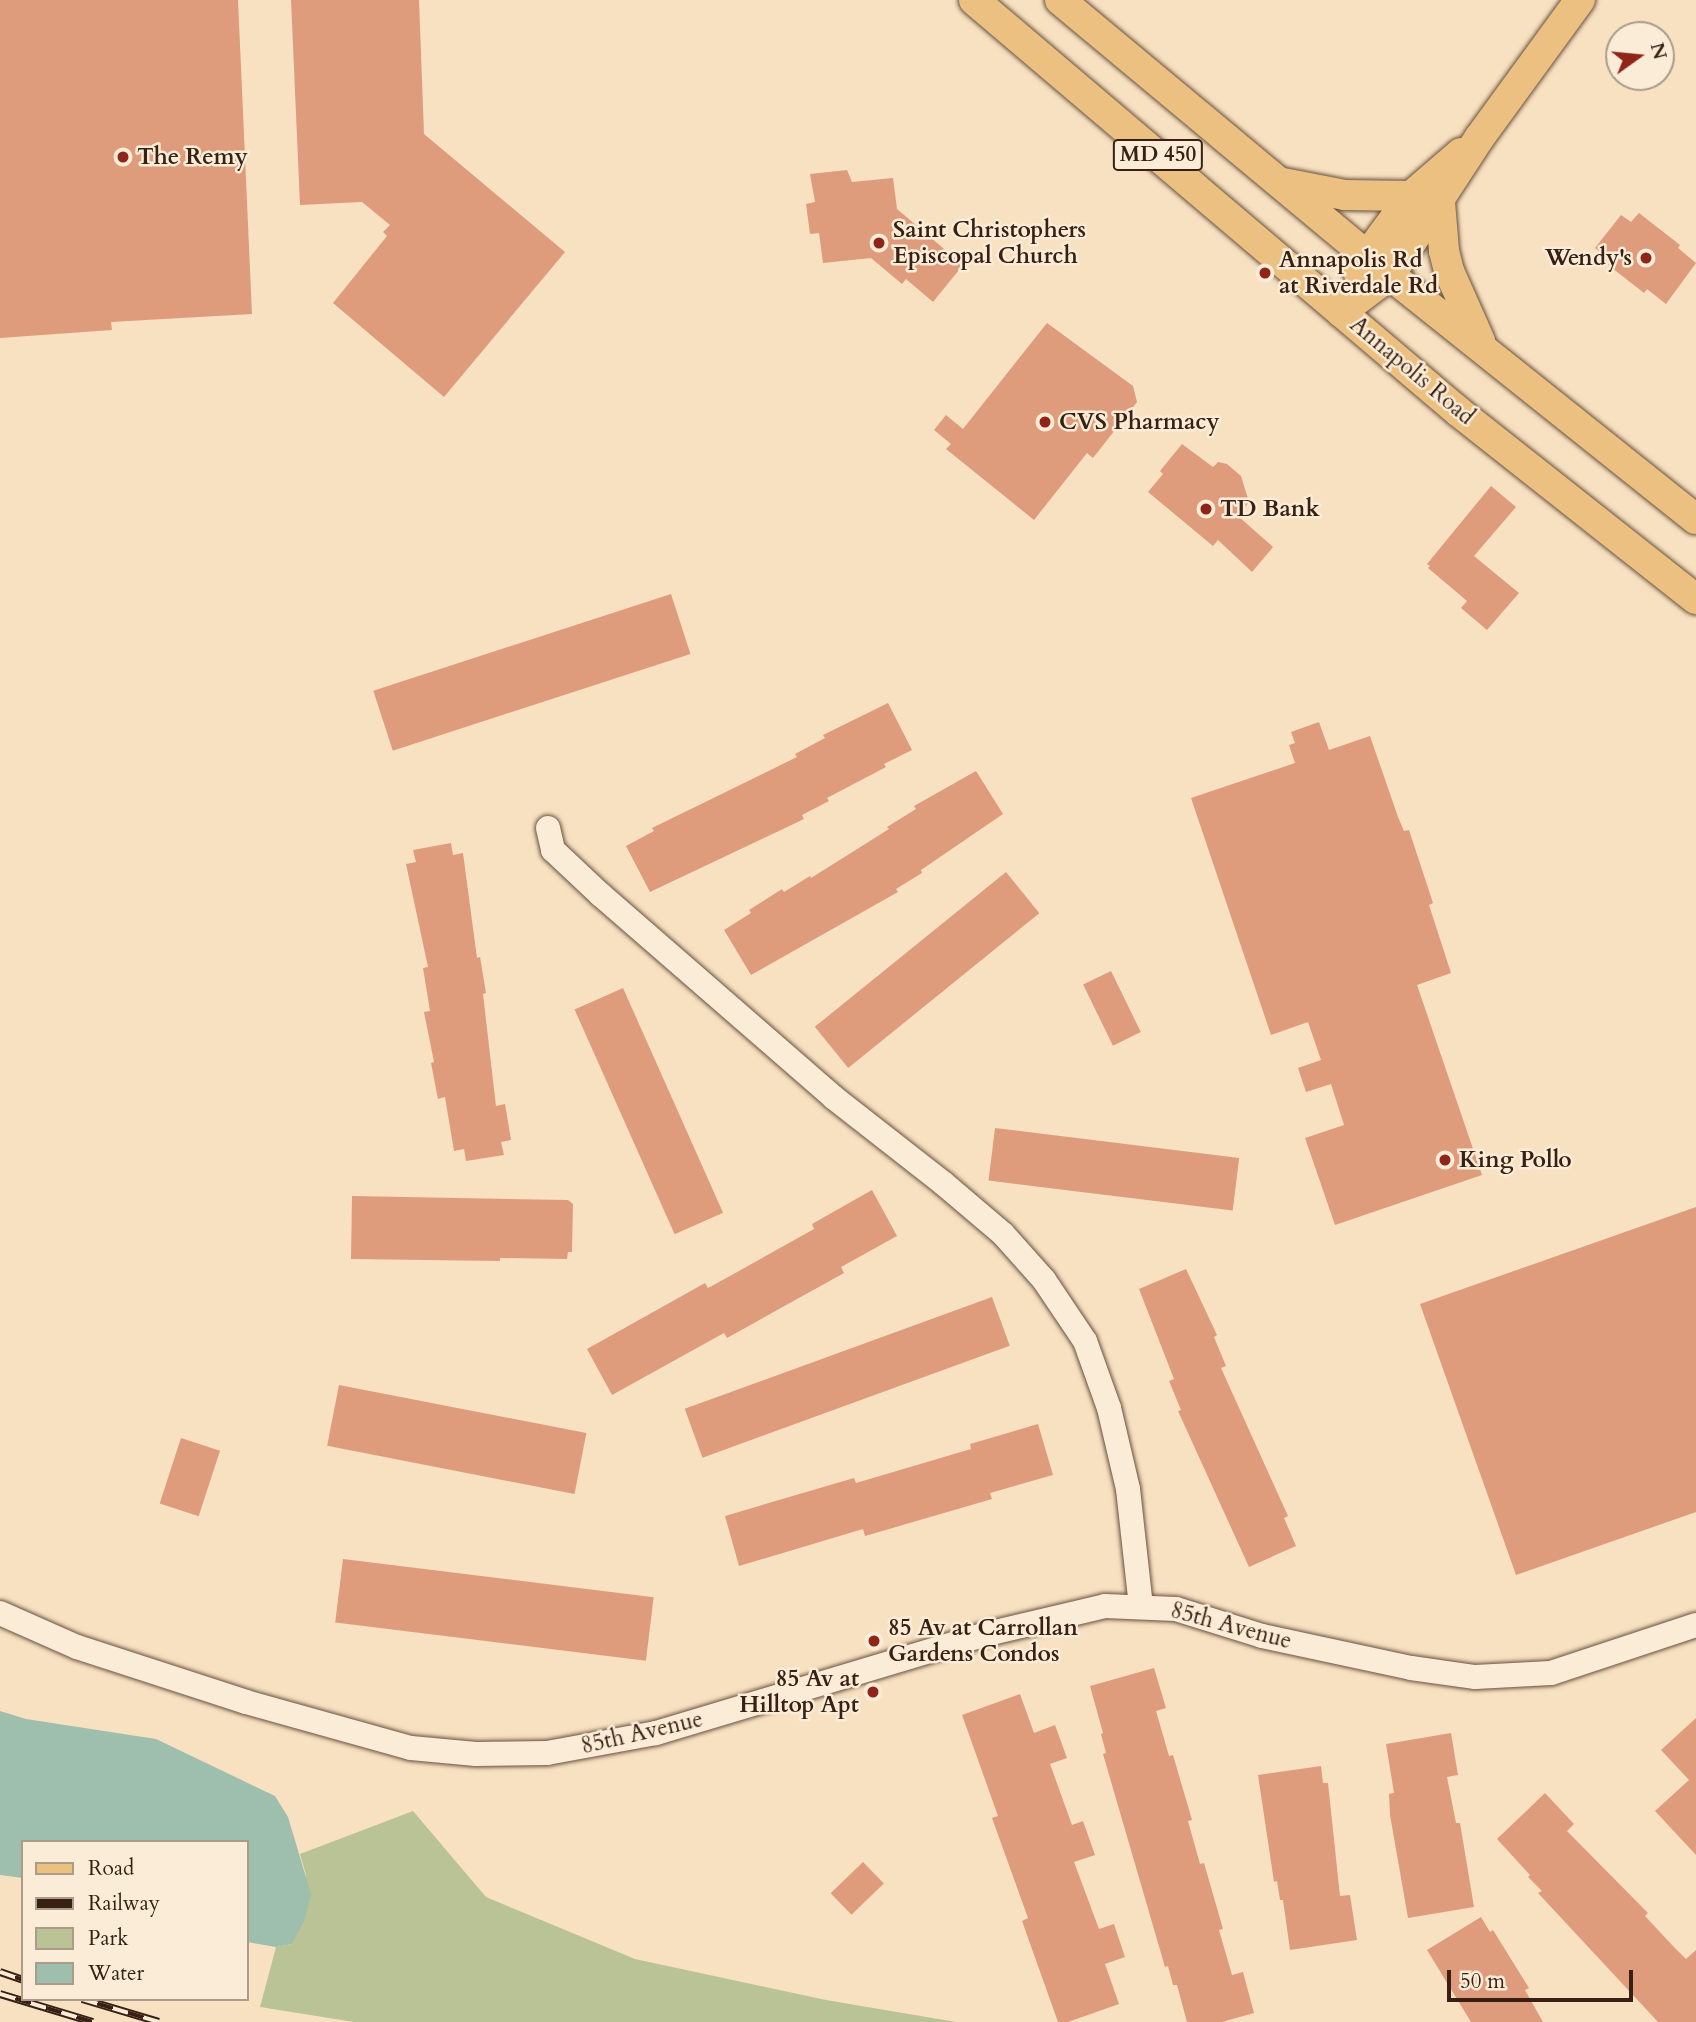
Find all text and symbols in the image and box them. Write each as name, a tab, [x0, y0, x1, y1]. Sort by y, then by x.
north arrow	[1605, 21, 1675, 91]
text: N	[1644, 40, 1673, 62]
road number: MD 450	[1112, 138, 1204, 172]
place label: The Remy	[137, 143, 248, 171]
marker: The Remy	[115, 149, 131, 165]
place label: Saint Christophers Episcopal Church	[893, 216, 1086, 270]
marker: Saint Christophers Episcopal Church	[871, 235, 887, 251]
place label: Wendy's	[1545, 244, 1632, 272]
place label: Annapolis Rd at Riverdale Rd	[1279, 246, 1438, 300]
marker: Wendy's	[1638, 250, 1654, 266]
marker: Annapolis Rd at Riverdale Rd	[1257, 265, 1273, 281]
street label: Annapolis Road	[1344, 311, 1480, 431]
place label: CVS Pharmacy	[1059, 408, 1220, 436]
marker: CVS Pharmacy	[1037, 414, 1053, 430]
place label: TD Bank	[1220, 495, 1320, 523]
marker: TD Bank	[1198, 501, 1214, 517]
place label: King Pollo	[1459, 1146, 1572, 1174]
marker: King Pollo	[1437, 1152, 1453, 1168]
street label: 85th Avenue	[1167, 1597, 1295, 1655]
place label: 85 Av at Carrollan Gardens Condos	[888, 1614, 1078, 1668]
marker: 85 Av at Carrollan Gardens Condos	[866, 1633, 882, 1649]
place label: 85 Av at Hilltop Apt	[739, 1665, 859, 1719]
marker: 85 Av at Hilltop Apt	[865, 1684, 881, 1700]
street label: 85th Avenue	[578, 1706, 706, 1760]
legend	[21, 1840, 248, 2001]
text: Road	[88, 1854, 134, 1883]
text: Railway	[88, 1889, 160, 1918]
text: Park	[88, 1924, 128, 1953]
scale bar	[1451, 1955, 1636, 1999]
text: Water	[88, 1959, 144, 1988]
text: 50 m	[1460, 1967, 1505, 1996]

